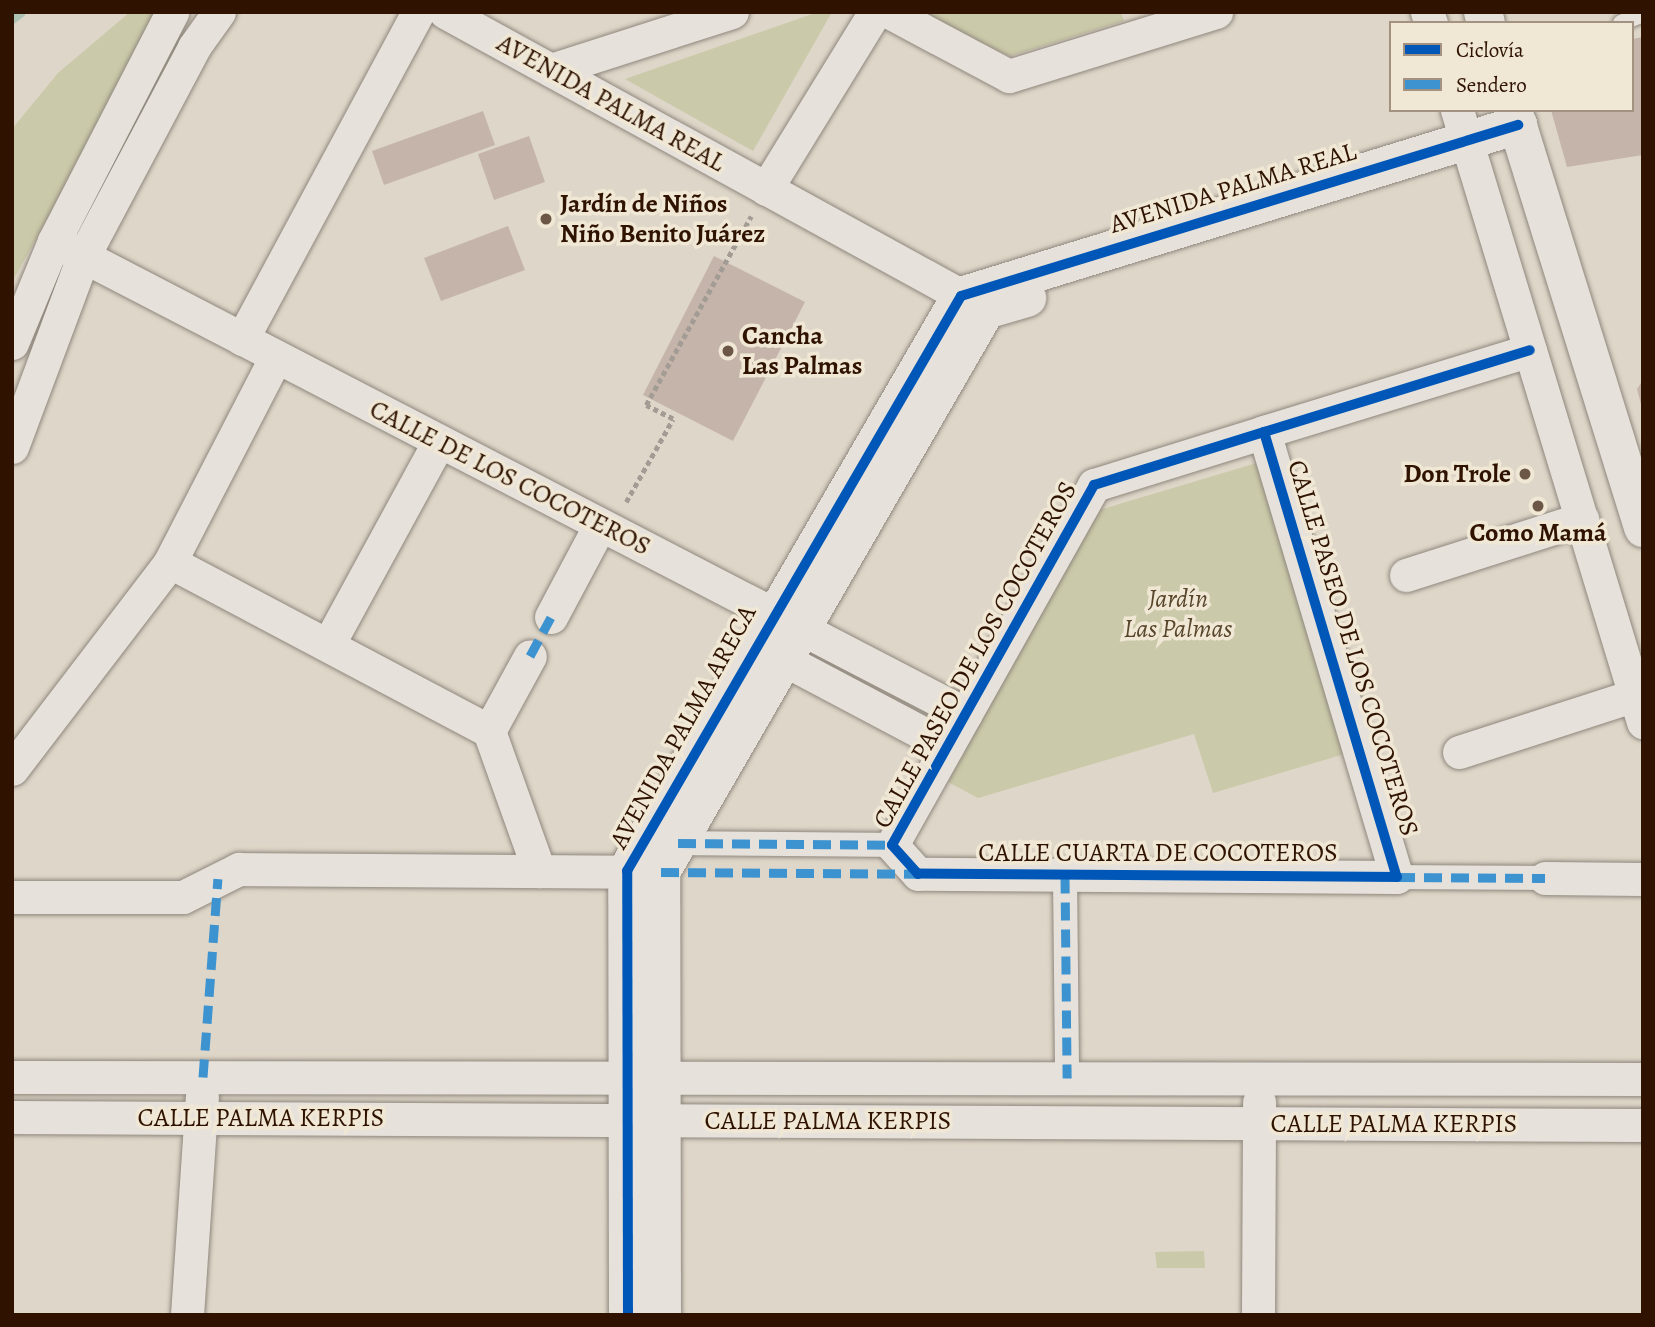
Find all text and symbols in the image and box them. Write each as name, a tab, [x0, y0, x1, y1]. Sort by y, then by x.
legend	[1389, 21, 1634, 112]
street label: AVENIDA PALMA REAL	[492, 27, 730, 179]
text: Ciclovía	[1456, 36, 1524, 64]
text: Sendero	[1456, 71, 1527, 99]
street label: AVENIDA PALMA REAL	[1106, 136, 1360, 240]
place label: Jardín de Niños Niño Benito Juárez	[560, 188, 765, 249]
marker: Jardín de Niños Niño Benito Juárez	[538, 211, 554, 227]
place label: Cancha Las Palmas	[742, 320, 862, 382]
marker: Cancha Las Palmas	[720, 343, 736, 359]
street label: CALLE DE LOS COCOTEROS	[364, 394, 656, 562]
street label: CALLE PASEO DE LOS COCOTEROS	[1281, 456, 1425, 840]
place label: Don Trole	[1403, 458, 1511, 490]
marker: Don Trole	[1517, 466, 1533, 482]
street label: CALLE PASEO DE LOS COCOTEROS	[866, 476, 1084, 834]
marker: Como Mamá	[1530, 498, 1546, 514]
place label: Como Mamá	[1469, 517, 1607, 549]
park label: Jardín Las Palmas	[1124, 583, 1232, 644]
street label: AVENIDA PALMA ARECA	[603, 600, 763, 854]
street label: CALLE CUARTA DE COCOTEROS	[978, 837, 1338, 869]
street label: CALLE PALMA KERPIS	[138, 1102, 384, 1134]
street label: CALLE PALMA KERPIS	[705, 1105, 951, 1137]
street label: CALLE PALMA KERPIS	[1271, 1108, 1517, 1140]

